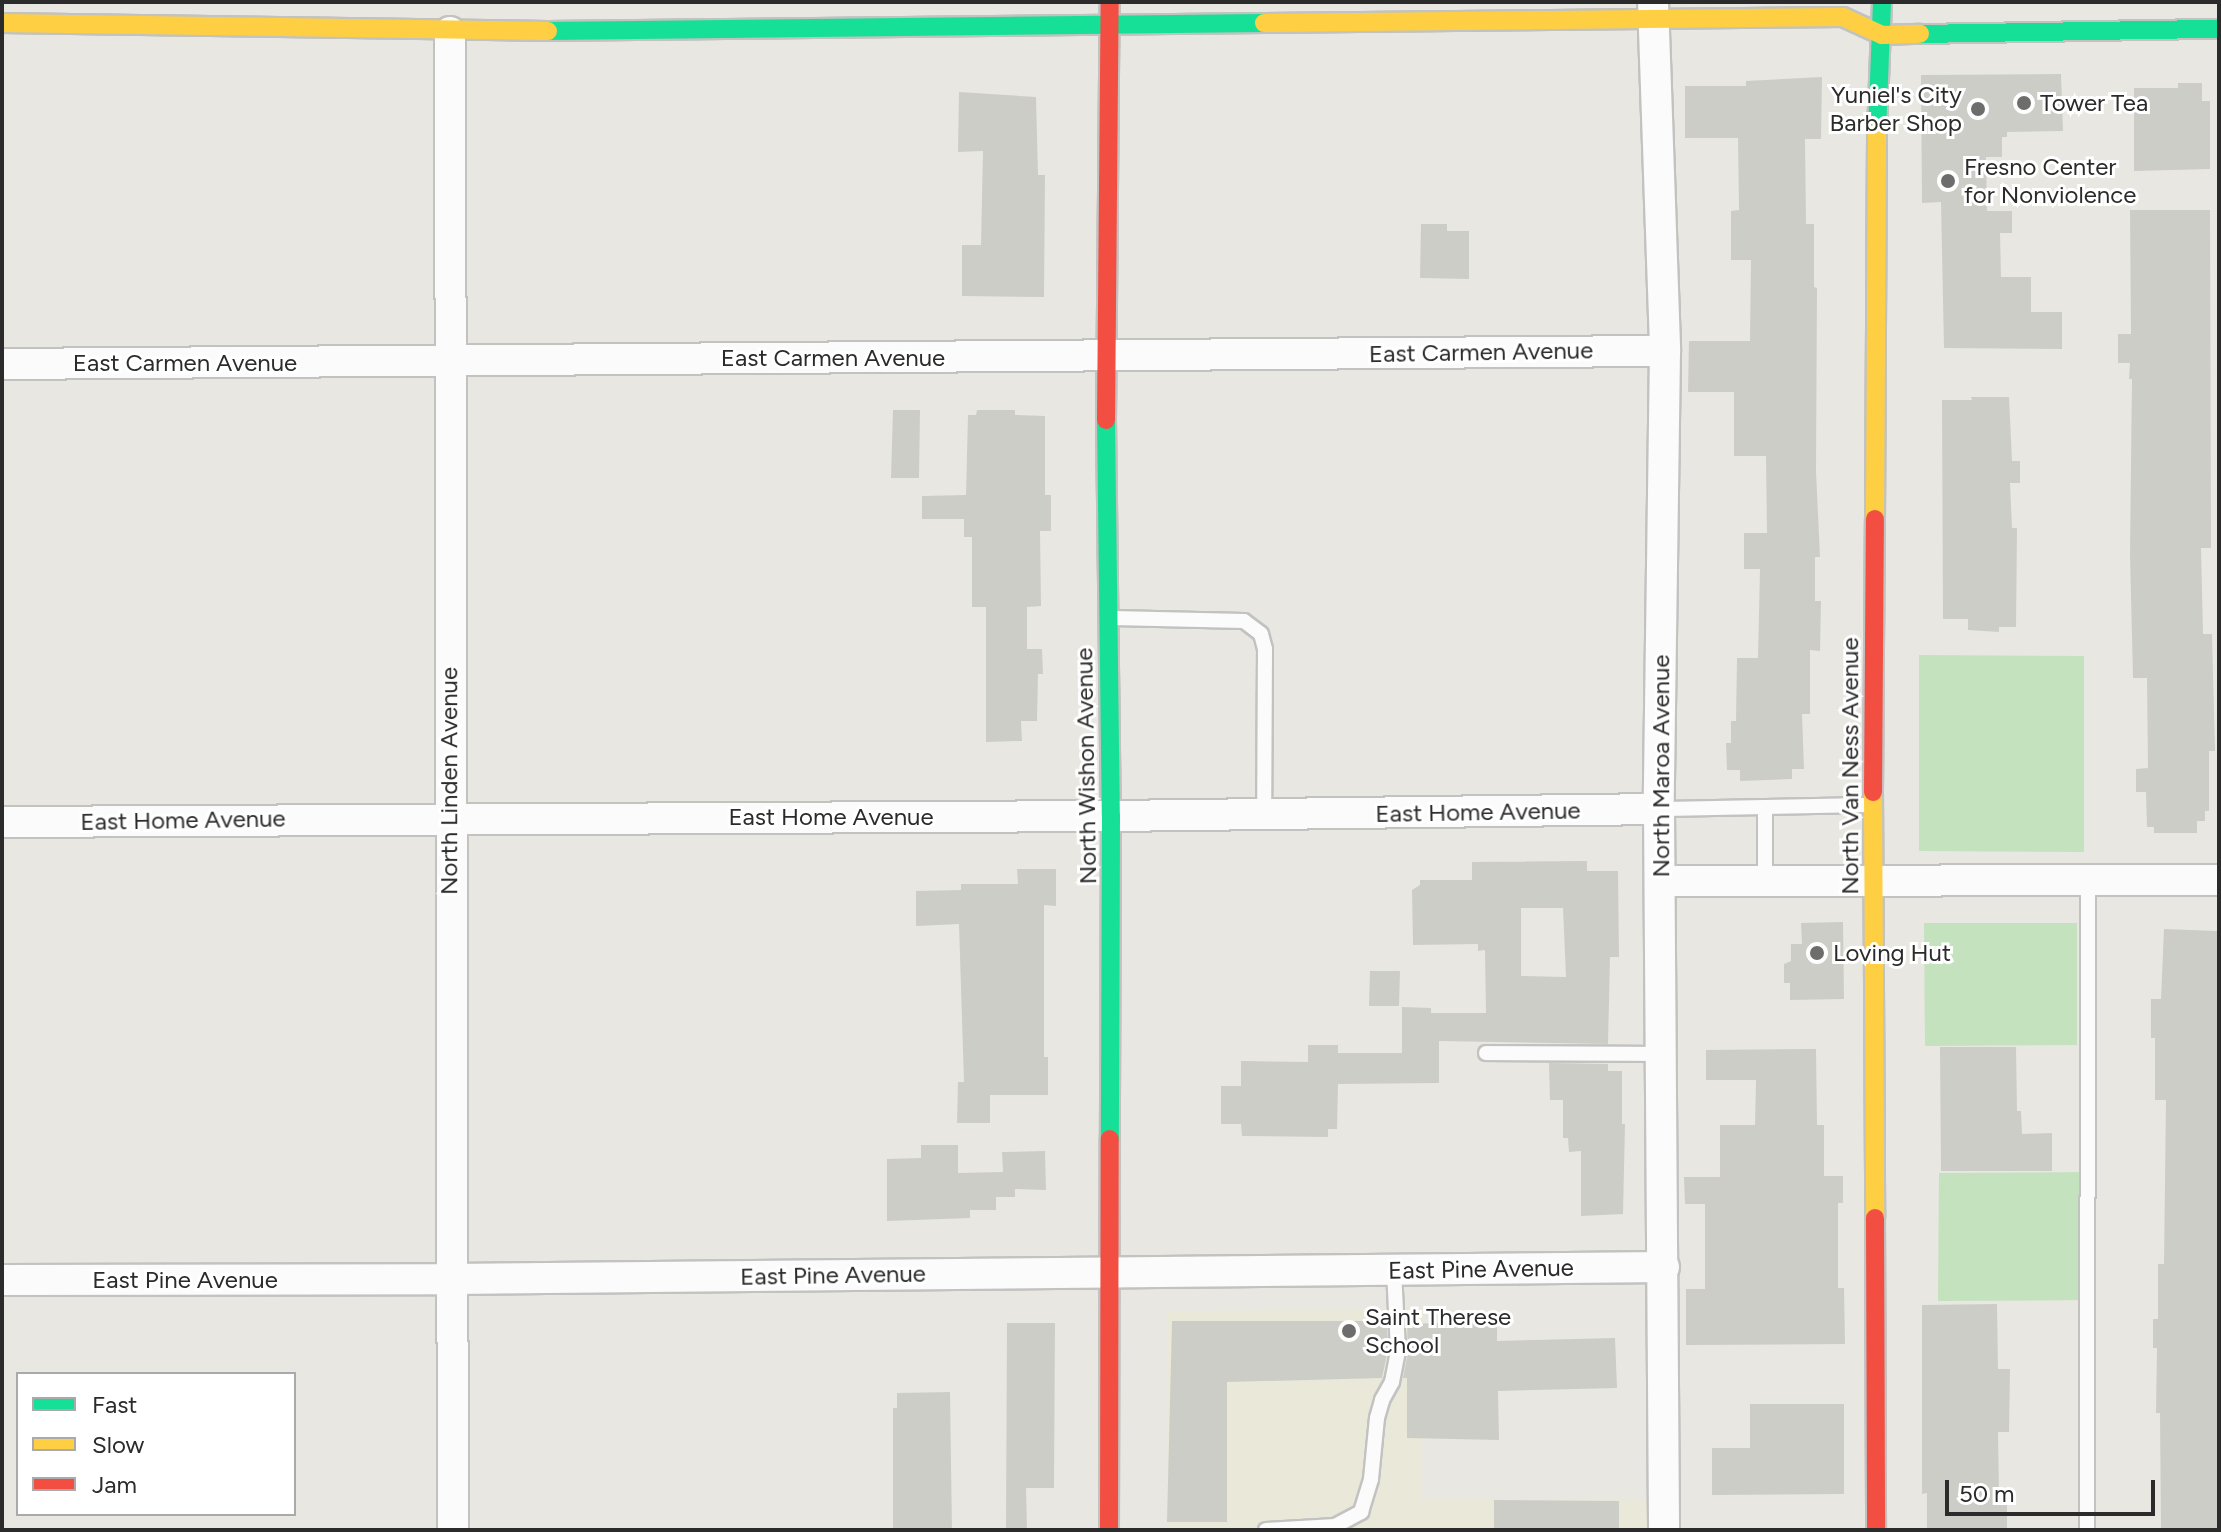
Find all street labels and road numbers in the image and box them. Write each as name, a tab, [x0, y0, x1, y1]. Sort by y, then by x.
street label: East Carmen Avenue	[1369, 336, 1593, 368]
street label: East Carmen Avenue	[721, 344, 945, 372]
street label: East Carmen Avenue	[73, 349, 297, 377]
street label: North Van Ness Avenue	[1836, 637, 1864, 895]
street label: North Wishon Avenue	[1070, 647, 1102, 885]
street label: North Maroa Avenue	[1647, 655, 1675, 877]
street label: North Linden Avenue	[435, 667, 463, 895]
street label: East Home Avenue	[1375, 796, 1581, 828]
street label: East Home Avenue	[728, 803, 934, 831]
street label: East Home Avenue	[80, 804, 286, 836]
street label: East Pine Avenue	[1388, 1253, 1574, 1285]
street label: East Pine Avenue	[740, 1259, 926, 1291]
street label: East Pine Avenue	[92, 1266, 278, 1294]

